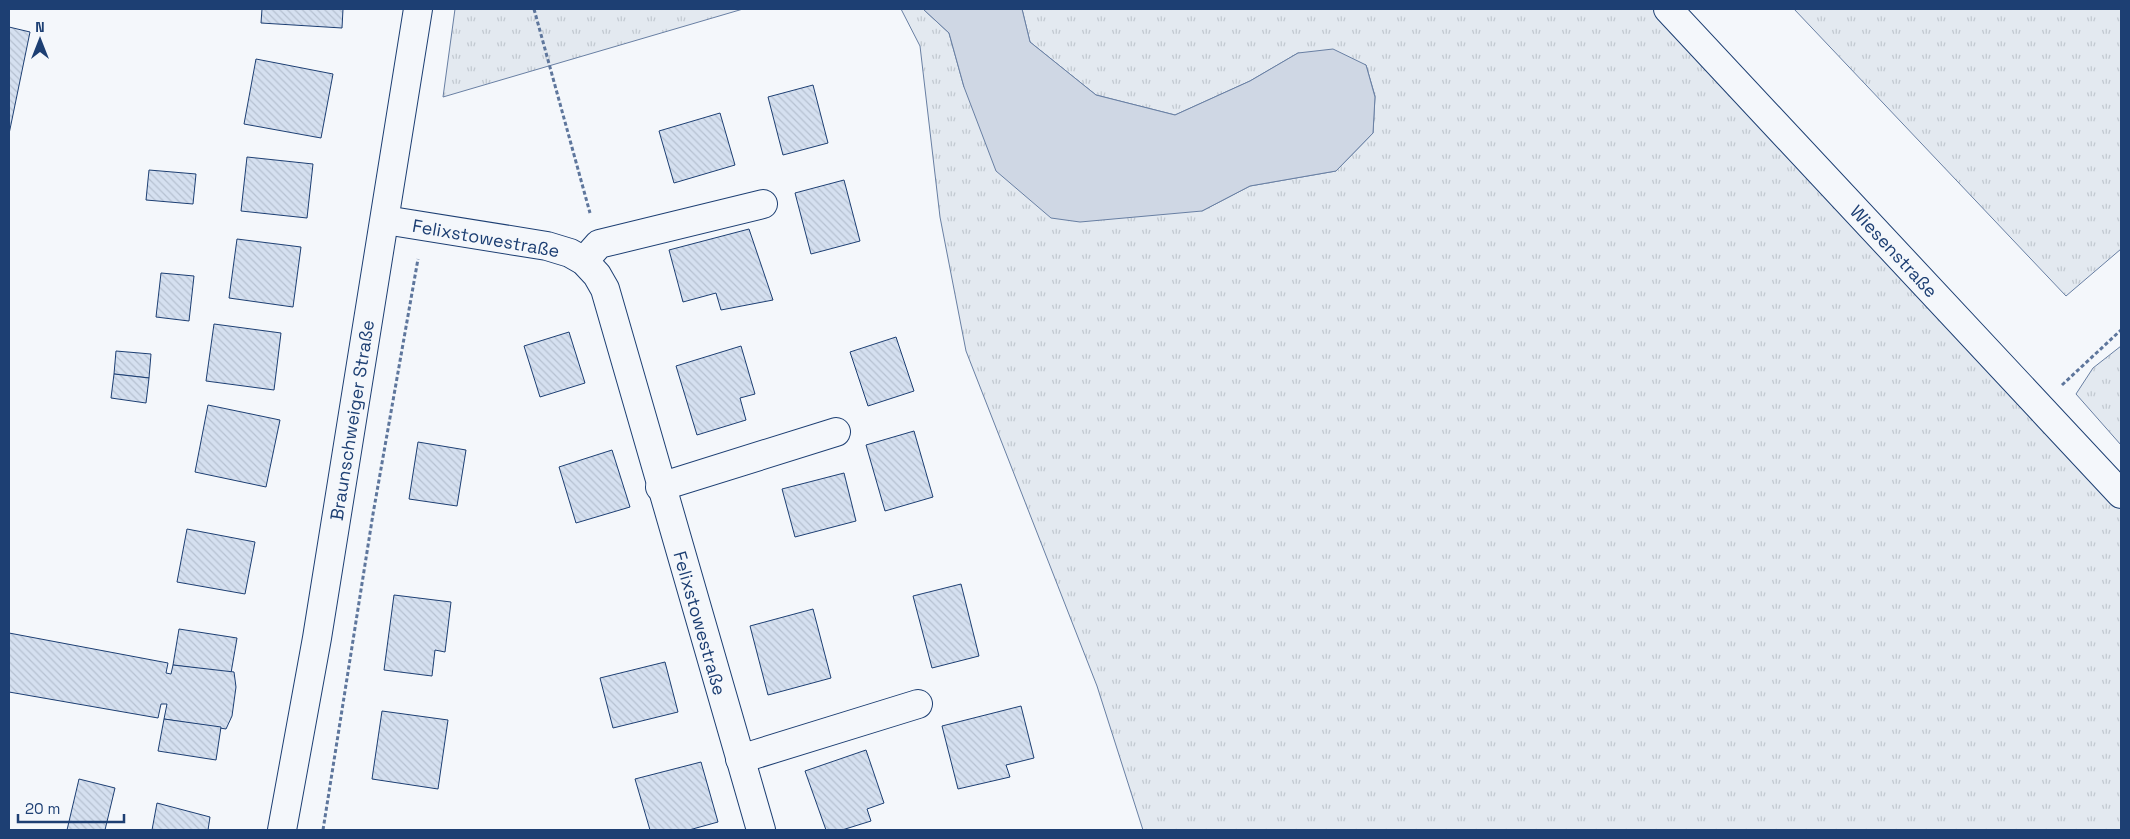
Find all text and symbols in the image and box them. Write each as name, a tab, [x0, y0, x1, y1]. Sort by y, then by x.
north arrow	[15, 15, 65, 65]
text: N	[35, 18, 45, 36]
street label: Wiesenstraße	[1845, 200, 1943, 302]
street label: Felixstowestraße	[411, 214, 561, 262]
street label: Braunschweiger Straße	[325, 318, 379, 522]
street label: Felixstowestraße	[668, 548, 732, 698]
scale bar	[18, 792, 124, 824]
text: 20 m	[25, 799, 60, 818]

